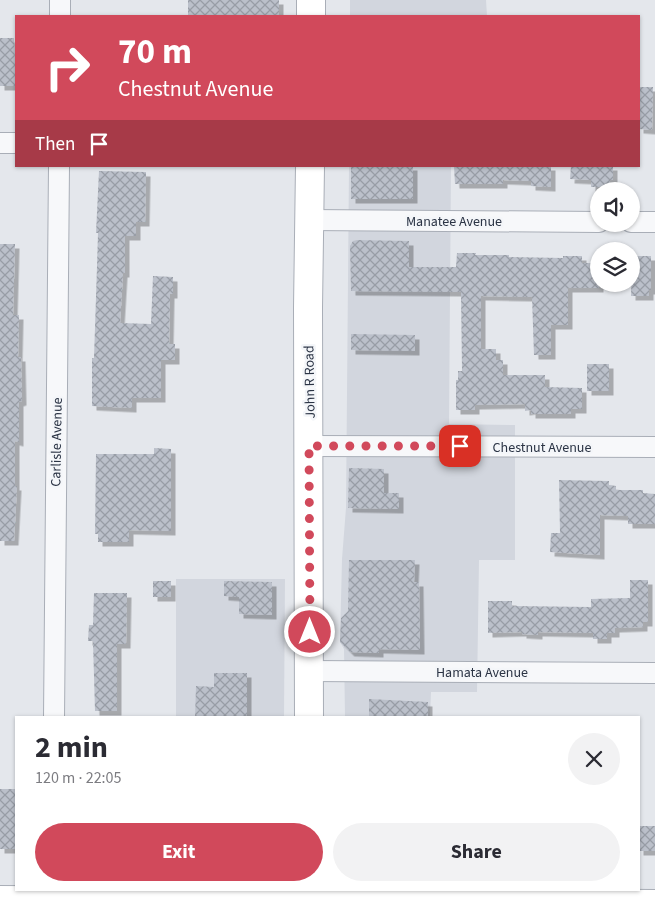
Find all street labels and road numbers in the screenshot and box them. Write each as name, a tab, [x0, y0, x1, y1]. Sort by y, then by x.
street label: Manatee Avenue	[406, 212, 502, 232]
street label: John R Road	[299, 345, 321, 419]
street label: Carlisle Avenue	[46, 397, 68, 487]
street label: Chestnut Avenue	[493, 438, 591, 458]
street label: Hamata Avenue	[436, 663, 528, 683]

